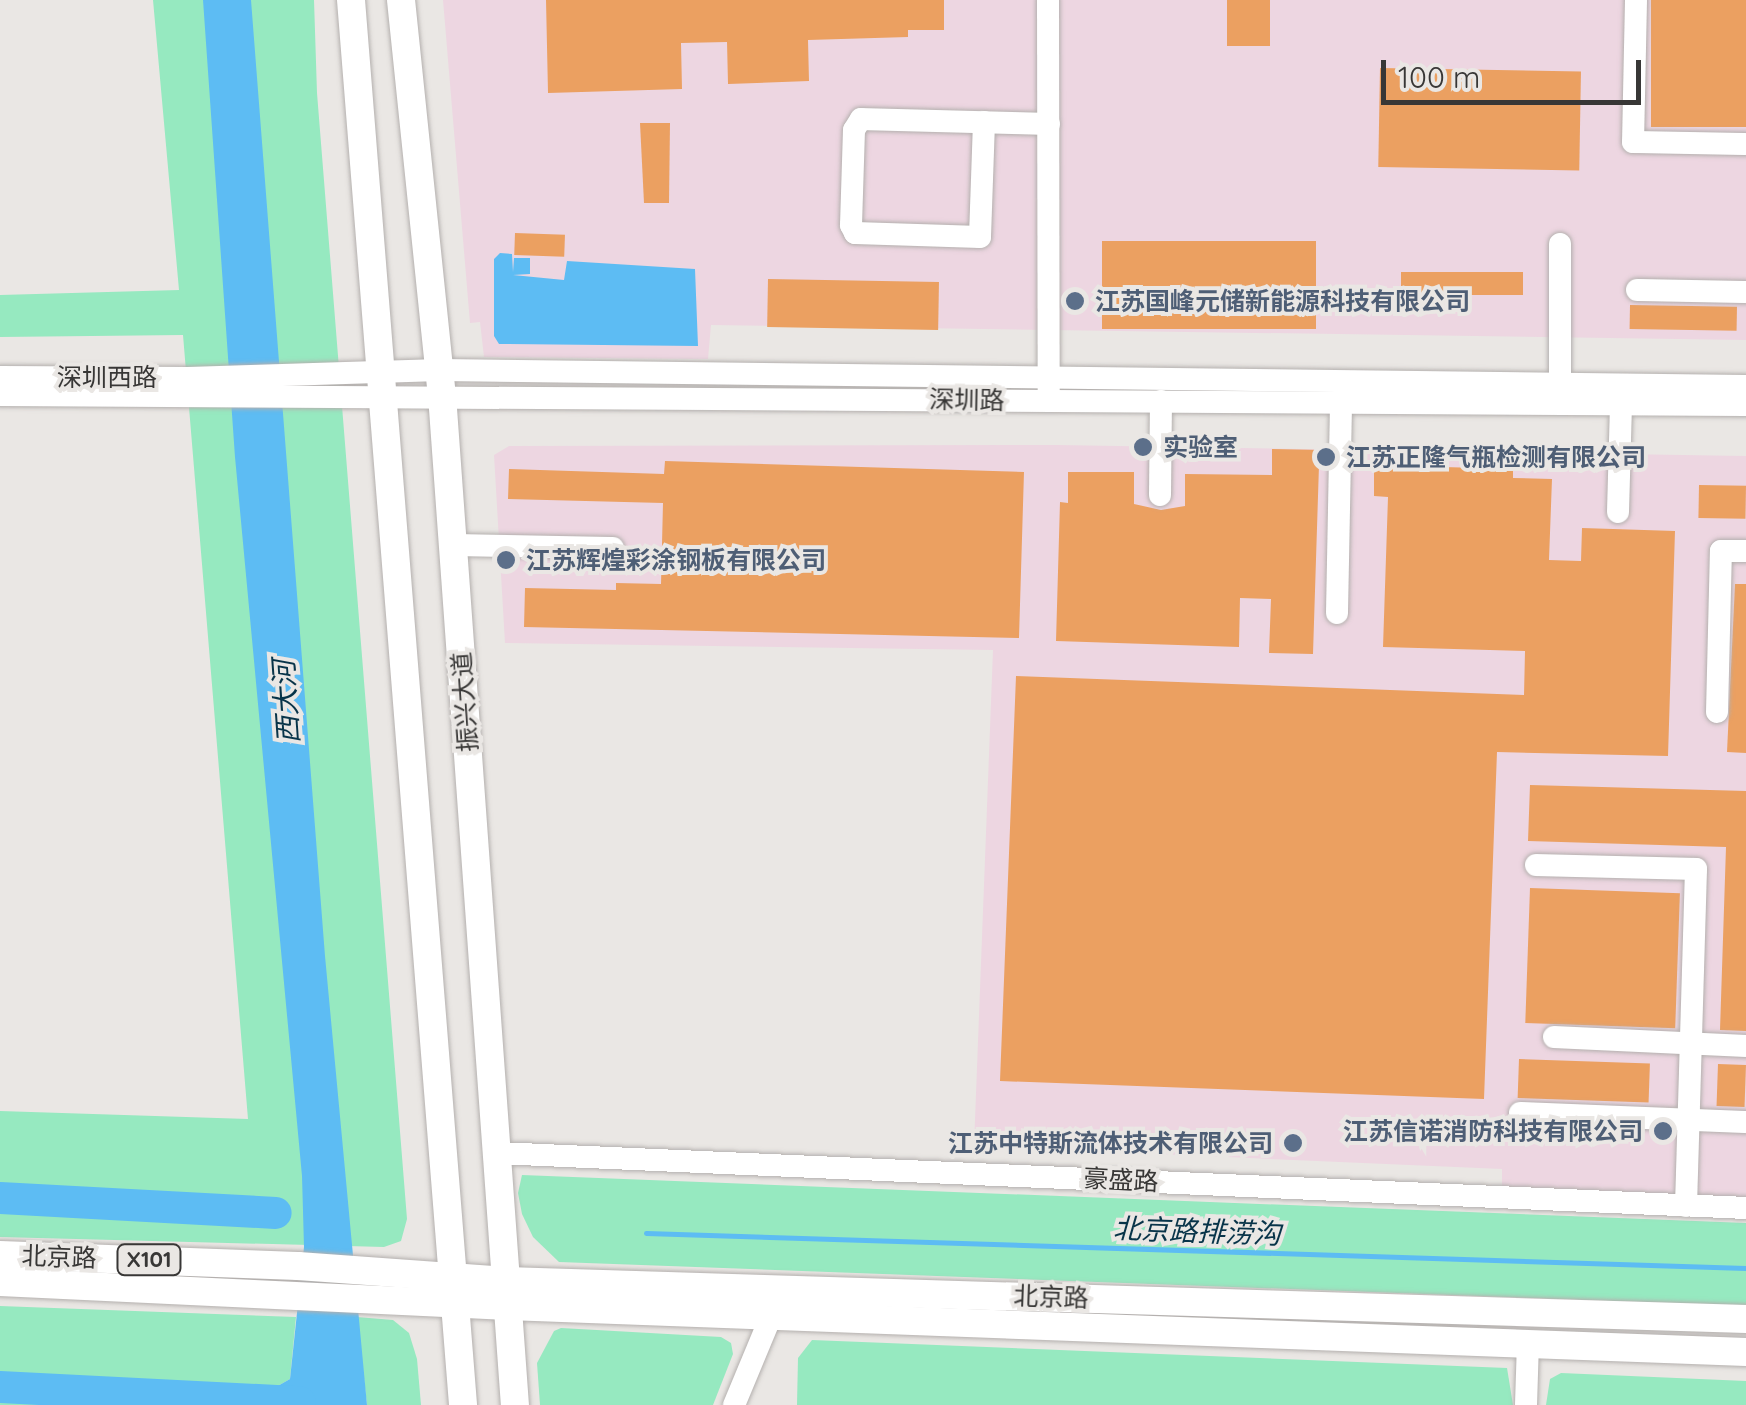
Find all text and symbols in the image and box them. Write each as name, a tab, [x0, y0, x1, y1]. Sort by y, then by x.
scale bar	[1386, 40, 1646, 102]
text: 100 m	[1398, 58, 1480, 96]
place label: 江苏国峰元储新能源科技有限公司	[1095, 286, 1470, 316]
marker: 江苏国峰元储新能源科技有限公司	[1064, 290, 1086, 312]
street label: 深圳西路	[57, 362, 157, 392]
street label: 深圳路	[929, 384, 1005, 416]
place label: 实验室	[1163, 432, 1238, 462]
marker: 实验室	[1132, 436, 1154, 458]
place label: 江苏正隆气瓶检测有限公司	[1346, 442, 1646, 472]
marker: 江苏正隆气瓶检测有限公司	[1315, 446, 1337, 468]
place label: 江苏辉煌彩涂钢板有限公司	[526, 545, 826, 575]
marker: 江苏辉煌彩涂钢板有限公司	[495, 549, 517, 571]
street label: 振兴大道	[447, 651, 483, 753]
water label: 西大河	[266, 659, 306, 745]
place label: 江苏信诺消防科技有限公司	[1343, 1116, 1643, 1146]
marker: 江苏信诺消防科技有限公司	[1652, 1120, 1674, 1142]
place label: 江苏中特斯流体技术有限公司	[948, 1128, 1273, 1158]
marker: 江苏中特斯流体技术有限公司	[1282, 1132, 1304, 1154]
street label: 豪盛路	[1083, 1163, 1159, 1197]
water label: 北京路排涝沟	[1112, 1211, 1282, 1251]
street label: 北京路	[21, 1241, 97, 1273]
road number: X101	[114, 1243, 184, 1277]
street label: 北京路	[1013, 1281, 1089, 1313]

